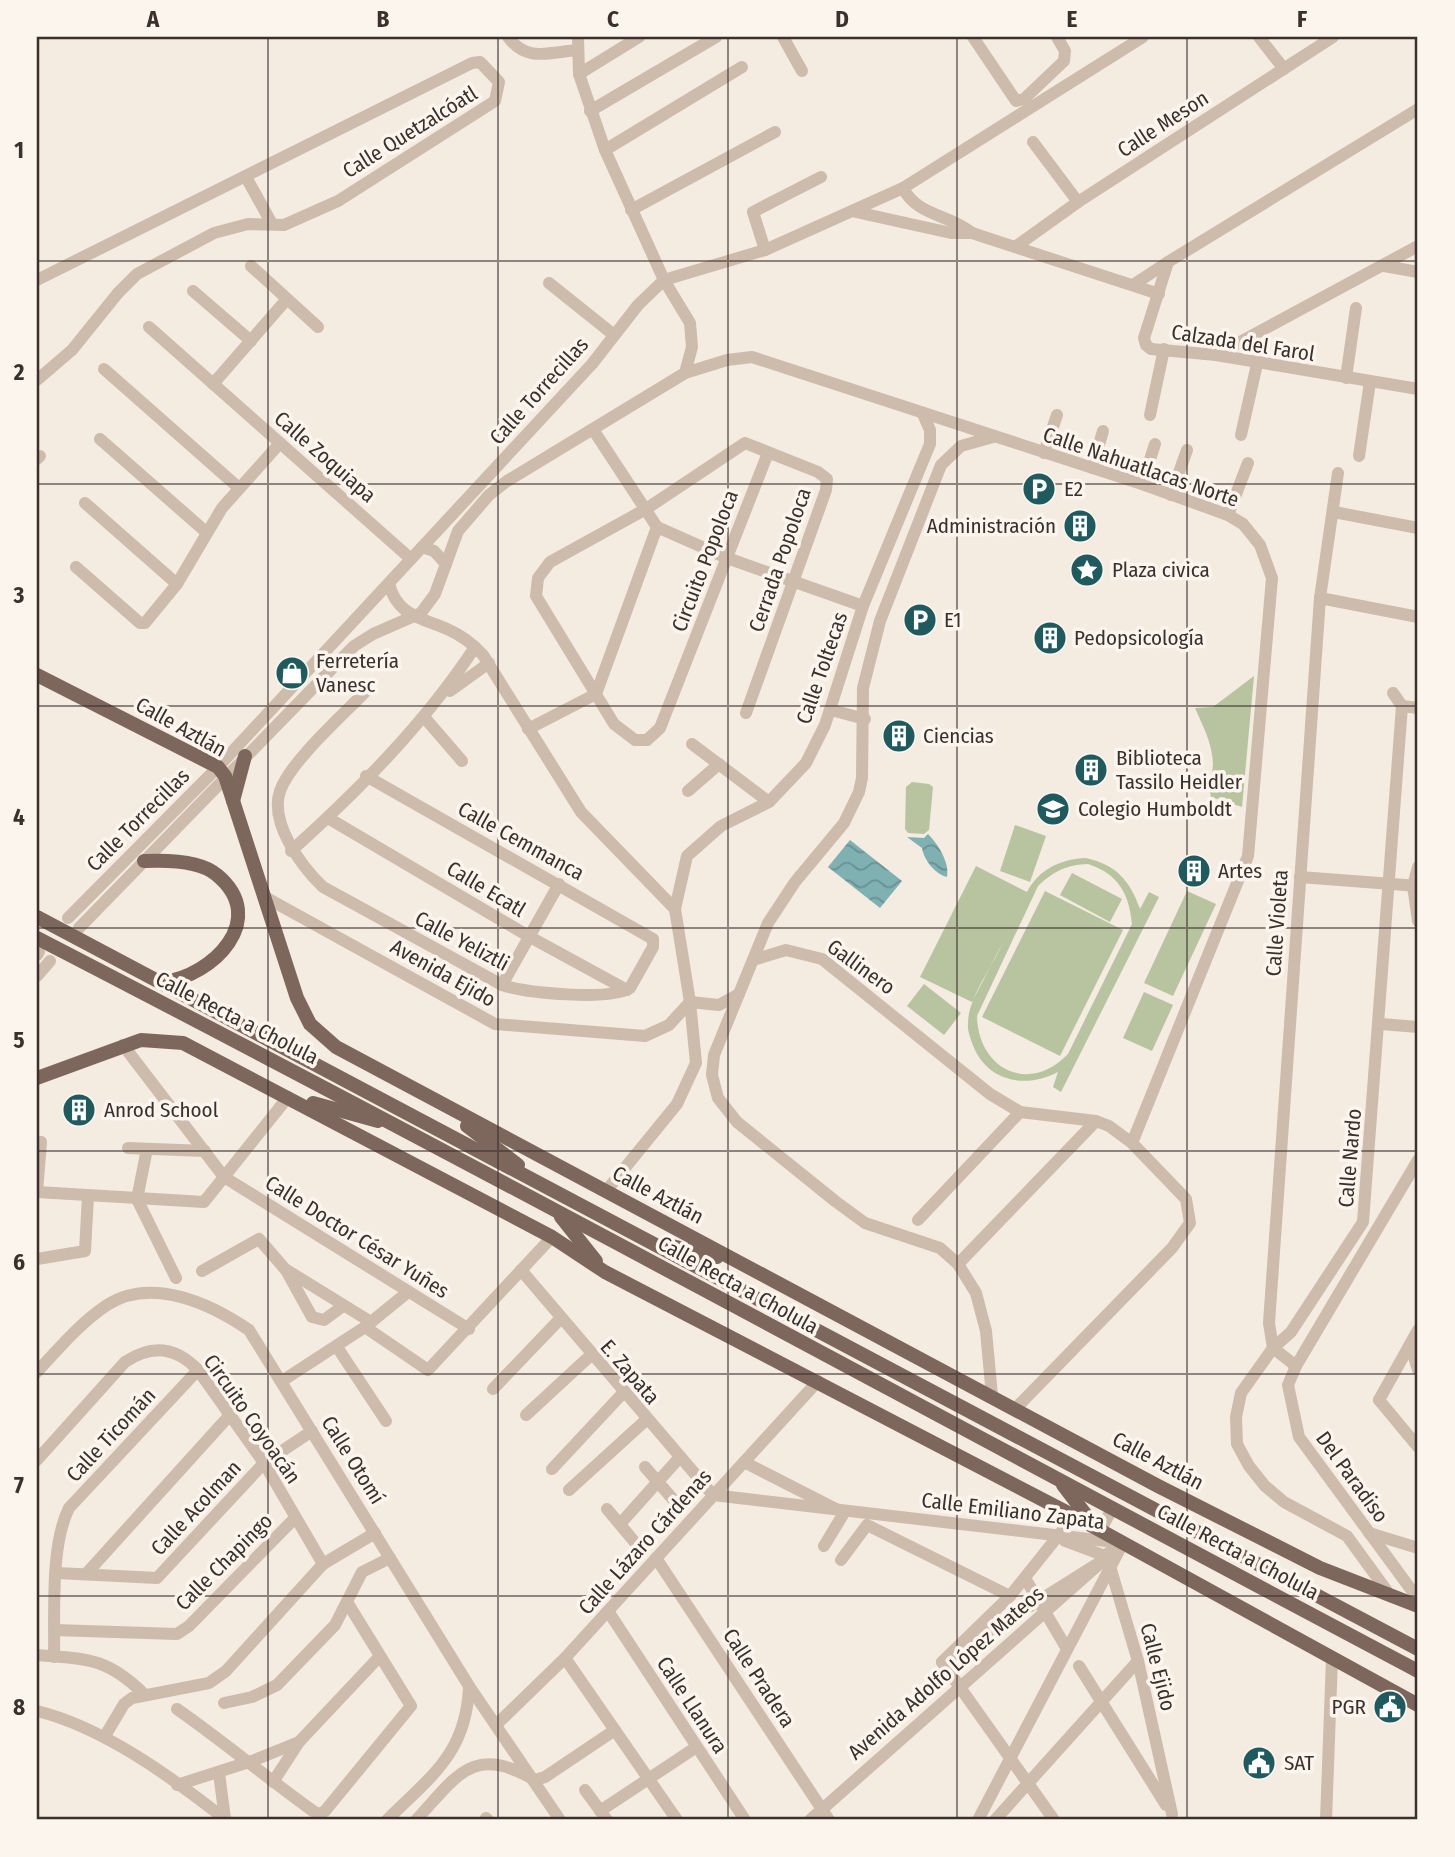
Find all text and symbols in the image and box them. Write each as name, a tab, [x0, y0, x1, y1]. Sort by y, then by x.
text: A	[146, 5, 160, 33]
text: B	[377, 5, 390, 33]
text: C	[607, 5, 619, 33]
text: D	[835, 5, 849, 33]
text: E	[1067, 5, 1078, 33]
text: F	[1297, 5, 1307, 33]
street label: Calle Quetzalcóatl	[338, 80, 482, 184]
street label: Calle Meson	[1113, 85, 1213, 163]
text: 1	[14, 136, 24, 164]
street label: Calzada del Farol	[1169, 319, 1317, 367]
street label: Calle Torrecillas	[484, 332, 594, 450]
text: 2	[13, 358, 25, 386]
street label: Calle Zoquiapa	[269, 406, 381, 508]
street label: Calle Nahuatlacas Norte	[1040, 421, 1242, 513]
parking icon: E2	[1020, 470, 1058, 508]
place label: E2	[1064, 476, 1083, 502]
street label: Cerrada Popoloca	[743, 485, 817, 635]
street label: Circuito Popoloca	[666, 487, 744, 635]
building icon: Administración	[1061, 507, 1099, 545]
place label: Administración	[927, 513, 1056, 539]
place icon: Plaza civica	[1068, 551, 1106, 589]
place label: Plaza civica	[1112, 557, 1210, 583]
text: 3	[13, 581, 25, 609]
parking icon: E1	[901, 601, 939, 639]
place label: E1	[944, 607, 962, 633]
street label: Calle Toltecas	[791, 609, 853, 727]
building icon: Pedopsicología	[1031, 619, 1069, 657]
place label: Pedopsicología	[1074, 625, 1204, 651]
place label: Ferretería Vanesc	[316, 648, 399, 698]
shop icon: Ferretería Vanesc	[273, 654, 311, 692]
street label: Calle Aztlán	[131, 691, 231, 763]
building icon: Ciencias	[880, 717, 918, 755]
place label: Ciencias	[923, 723, 994, 749]
place label: Biblioteca Tassilo Heidler	[1116, 745, 1243, 795]
building icon: Biblioteca Tassilo Heidler	[1072, 751, 1110, 789]
street label: Calle Torrecillas	[81, 763, 195, 877]
school or university icon: Colegio Humboldt	[1034, 790, 1072, 828]
street label: Calle Cemmanca	[453, 796, 589, 886]
place label: Colegio Humboldt	[1078, 796, 1232, 822]
text: 4	[13, 803, 25, 831]
building icon: Artes	[1175, 852, 1213, 890]
street label: Calle Ecatl	[442, 855, 531, 923]
place label: Artes	[1218, 858, 1262, 884]
street label: Calle Violeta	[1260, 869, 1294, 977]
street label: Calle Yeliztli	[410, 905, 514, 977]
street label: Avenida Ejido	[386, 933, 500, 1013]
street label: Gallinero	[822, 934, 900, 1000]
street label: Calle Recta a Cholula	[151, 966, 323, 1070]
text: 5	[13, 1026, 25, 1054]
building icon: Anrod School	[60, 1091, 98, 1129]
place label: Anrod School	[104, 1097, 219, 1123]
street label: Calle Nardo	[1333, 1108, 1367, 1208]
street label: Calle Aztlán	[608, 1160, 708, 1230]
street label: Calle Doctor César Yuñes	[260, 1170, 454, 1304]
street label: Calle Recta a Cholula	[653, 1230, 823, 1340]
text: 6	[13, 1248, 25, 1276]
street label: E. Zapata	[595, 1334, 665, 1410]
street label: Circuito Coyoacán	[198, 1349, 306, 1489]
street label: Calle Ticomán	[61, 1383, 161, 1487]
street label: Calle Otomí	[316, 1411, 390, 1509]
street label: Calle Aztlán	[1108, 1426, 1208, 1496]
street label: Del Paradiso	[1310, 1426, 1394, 1528]
street label: Calle Acolman	[145, 1455, 247, 1561]
street label: Calle Lázaro Cárdenas	[573, 1464, 717, 1620]
text: 7	[14, 1471, 24, 1499]
street label: Calle Emiliano Zapata	[920, 1487, 1106, 1535]
street label: Calle Recta a Cholula	[1153, 1498, 1323, 1606]
street label: Calle Chapingo	[170, 1508, 278, 1616]
street label: Avenida Adolfo López Mateos	[843, 1581, 1049, 1765]
street label: Calle Ejido	[1135, 1620, 1181, 1714]
street label: Calle Pradera	[717, 1624, 801, 1732]
street label: Calle Llanura	[651, 1652, 733, 1758]
public building icon: PGR	[1371, 1688, 1409, 1726]
text: 8	[13, 1693, 25, 1721]
place label: PGR	[1332, 1694, 1367, 1720]
public building icon: SAT	[1240, 1744, 1278, 1782]
place label: SAT	[1284, 1750, 1314, 1776]

